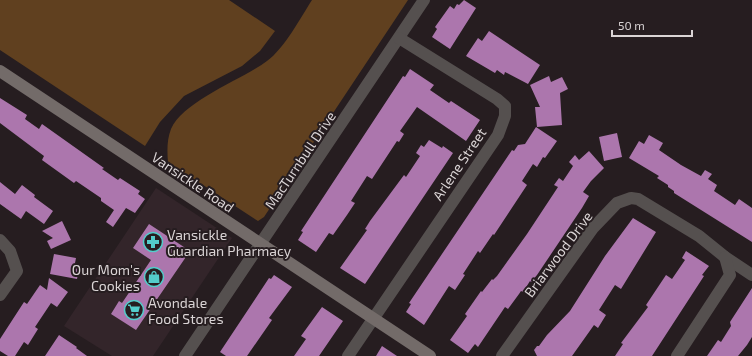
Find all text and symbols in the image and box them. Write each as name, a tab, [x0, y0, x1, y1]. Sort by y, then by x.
scale bar	[612, 12, 692, 38]
text: 50 m	[618, 18, 645, 32]
street label: MacTurnbull Drive	[261, 108, 339, 212]
street label: Arlene Street	[429, 125, 489, 203]
street label: Vansickle Road	[149, 148, 237, 216]
street label: Briarwood Drive	[520, 208, 596, 300]
place label: Vansickle Guardian Pharmacy	[167, 226, 292, 259]
pharmacy icon: Vansickle Guardian Pharmacy	[142, 231, 164, 253]
place label: Our Mom's Cookies	[72, 261, 140, 294]
shop icon: Our Mom's Cookies	[143, 266, 165, 288]
place label: Avondale Food Stores	[148, 294, 224, 327]
supermarket icon: Avondale Food Stores	[123, 299, 145, 321]

